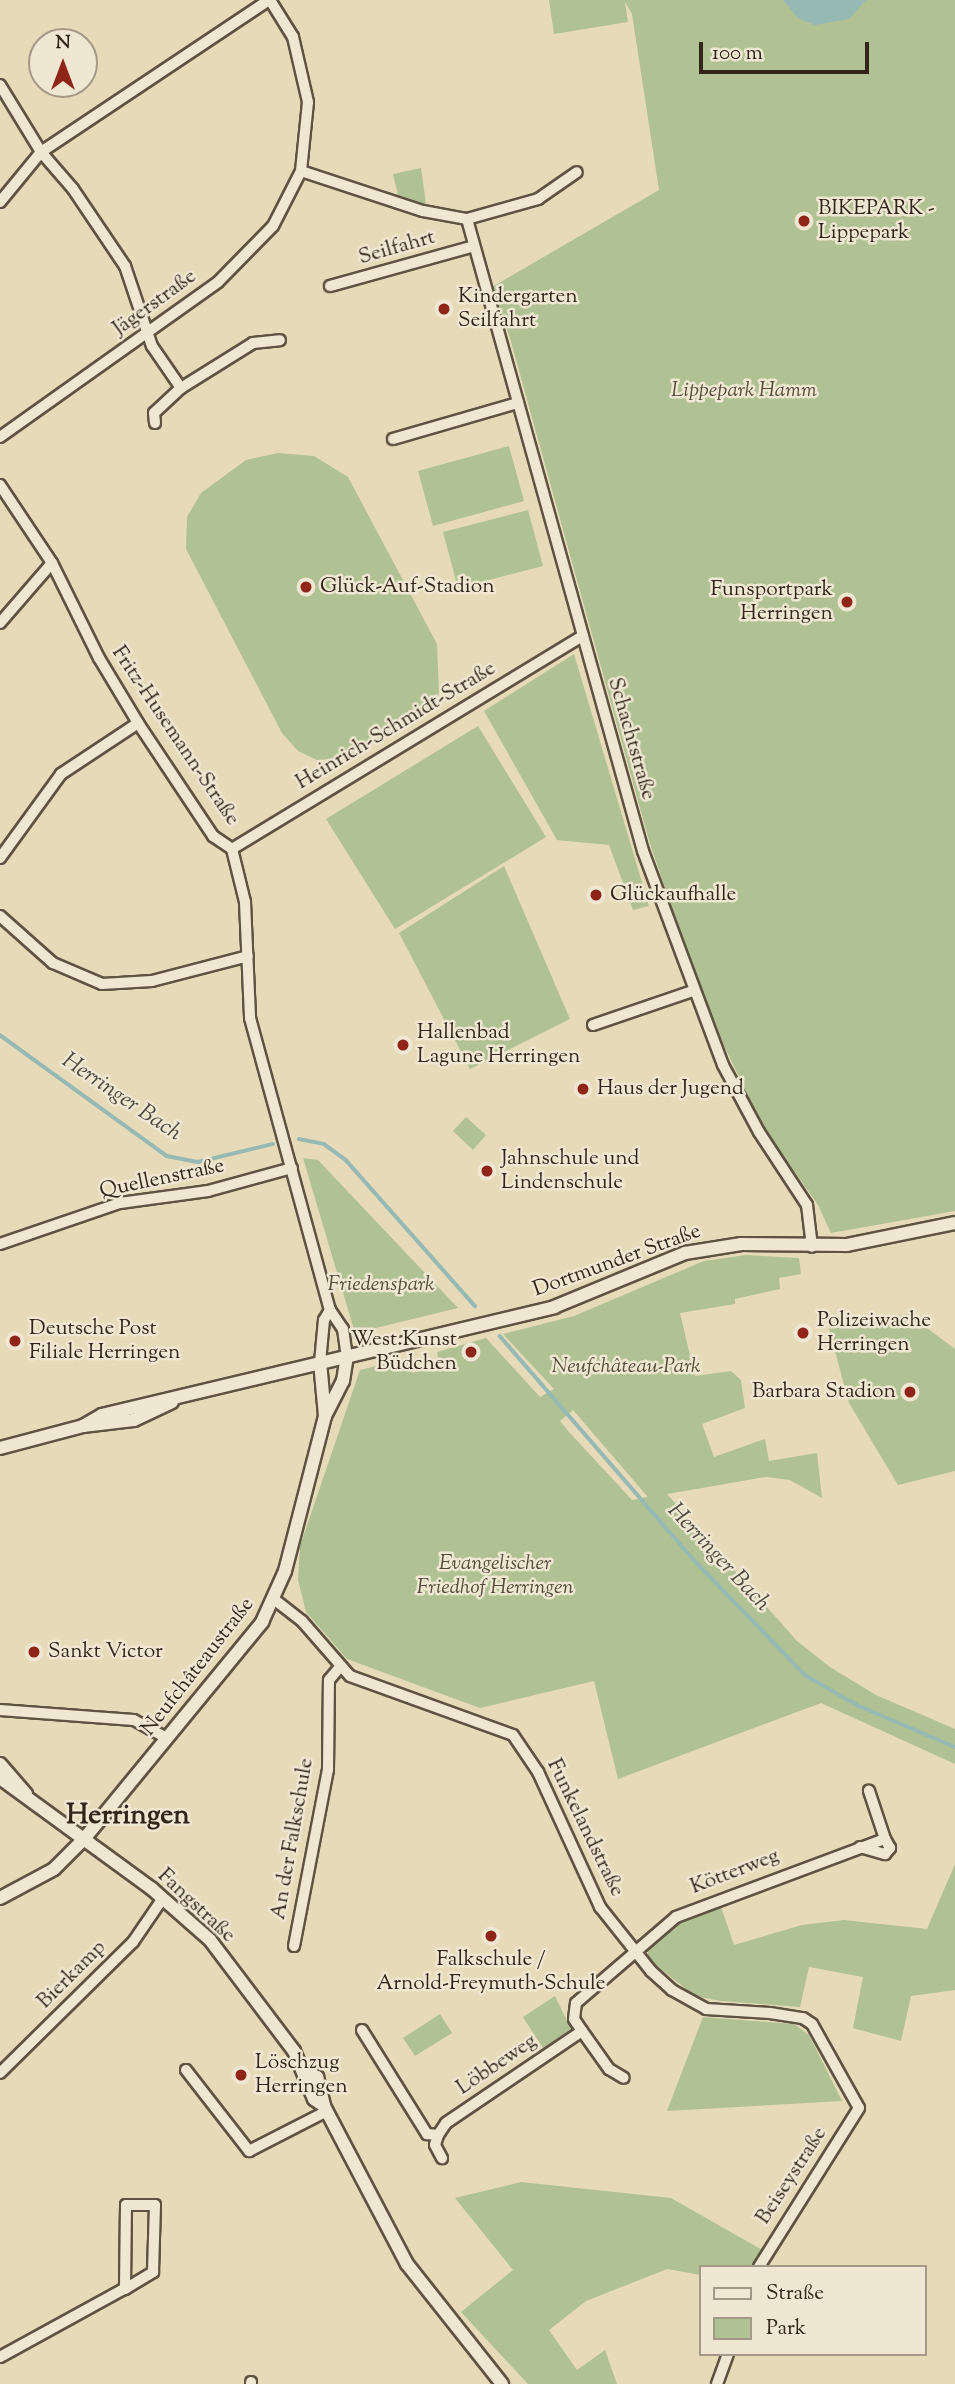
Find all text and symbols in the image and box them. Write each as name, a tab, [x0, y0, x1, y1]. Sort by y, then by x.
north arrow	[28, 28, 98, 98]
scale bar	[703, 28, 873, 72]
text: N	[55, 30, 71, 57]
text: 100 m	[712, 39, 763, 69]
place label: BIKEPARK - Lippepark	[818, 196, 935, 246]
marker: BIKEPARK - Lippepark	[796, 213, 812, 229]
street label: Seilfahrt	[356, 225, 438, 271]
street label: Jägerstraße	[108, 264, 202, 342]
place label: Kindergarten Seilfahrt	[458, 284, 578, 334]
marker: Kindergarten Seilfahrt	[436, 301, 452, 317]
park label: Lippepark Hamm	[671, 378, 817, 404]
place label: Glück-Auf-Stadion	[320, 574, 495, 600]
place label: Funsportpark Herringen	[710, 577, 833, 627]
marker: Glück-Auf-Stadion	[298, 579, 314, 595]
marker: Funsportpark Herringen	[839, 594, 855, 610]
street label: Fritz-Husemann-Straße	[106, 642, 244, 830]
street label: Heinrich-Schmidt-Straße	[292, 656, 500, 796]
street label: Schachtstraße	[602, 675, 660, 803]
place label: Glückaufhalle	[610, 882, 736, 908]
marker: Glückaufhalle	[588, 887, 604, 903]
place label: Hallenbad Lagune Herringen	[417, 1020, 581, 1070]
marker: Hallenbad Lagune Herringen	[395, 1037, 411, 1053]
water label: Herringer Bach	[56, 1048, 186, 1148]
place label: Haus der Jugend	[597, 1076, 744, 1102]
marker: Haus der Jugend	[575, 1081, 591, 1097]
place label: Jahnschule und Lindenschule	[501, 1146, 639, 1196]
street label: Quellenstraße	[97, 1153, 227, 1205]
marker: Jahnschule und Lindenschule	[479, 1163, 495, 1179]
street label: Dortmunder Straße	[530, 1219, 704, 1303]
park label: Friedenspark	[327, 1272, 435, 1298]
place label: Polizeiwache Herringen	[817, 1308, 931, 1358]
place label: Deutsche Post Filiale Herringen	[29, 1316, 180, 1366]
marker: Polizeiwache Herringen	[795, 1325, 811, 1341]
place label: West.Kunst Büdchen	[351, 1327, 457, 1377]
marker: Deutsche Post Filiale Herringen	[7, 1333, 23, 1349]
marker: West.Kunst Büdchen	[463, 1344, 479, 1360]
park label: Neufchâteau-Park	[551, 1354, 701, 1380]
place label: Barbara Stadion	[752, 1379, 896, 1405]
marker: Barbara Stadion	[902, 1384, 918, 1400]
water label: Herringer Bach	[661, 1498, 775, 1618]
park label: Evangelischer Friedhof Herringen	[417, 1551, 573, 1601]
street label: Neufchâteaustraße	[136, 1593, 260, 1741]
place label: Sankt Victor	[48, 1639, 163, 1665]
marker: Sankt Victor	[26, 1644, 42, 1660]
street label: Funkelandstraße	[541, 1755, 629, 1901]
street label: An der Falkschule	[266, 1756, 320, 1922]
district label: Herringen	[66, 1799, 190, 1833]
street label: Kötterweg	[687, 1844, 783, 1900]
street label: Fangstraße	[152, 1864, 240, 1948]
marker: Falkschule / Arnold-Freymuth-Schule	[483, 1928, 499, 1944]
street label: Bierkamp	[32, 1935, 112, 2015]
place label: Falkschule / Arnold-Freymuth-Schule	[377, 1947, 605, 1997]
street label: Löbbeweg	[452, 2029, 542, 2101]
place label: Löschzug Herringen	[255, 2050, 348, 2100]
marker: Löschzug Herringen	[233, 2067, 249, 2083]
street label: Beiseystraße	[751, 2123, 833, 2229]
legend	[699, 2265, 927, 2356]
text: Straße	[766, 2279, 824, 2309]
text: Park	[766, 2314, 806, 2344]

